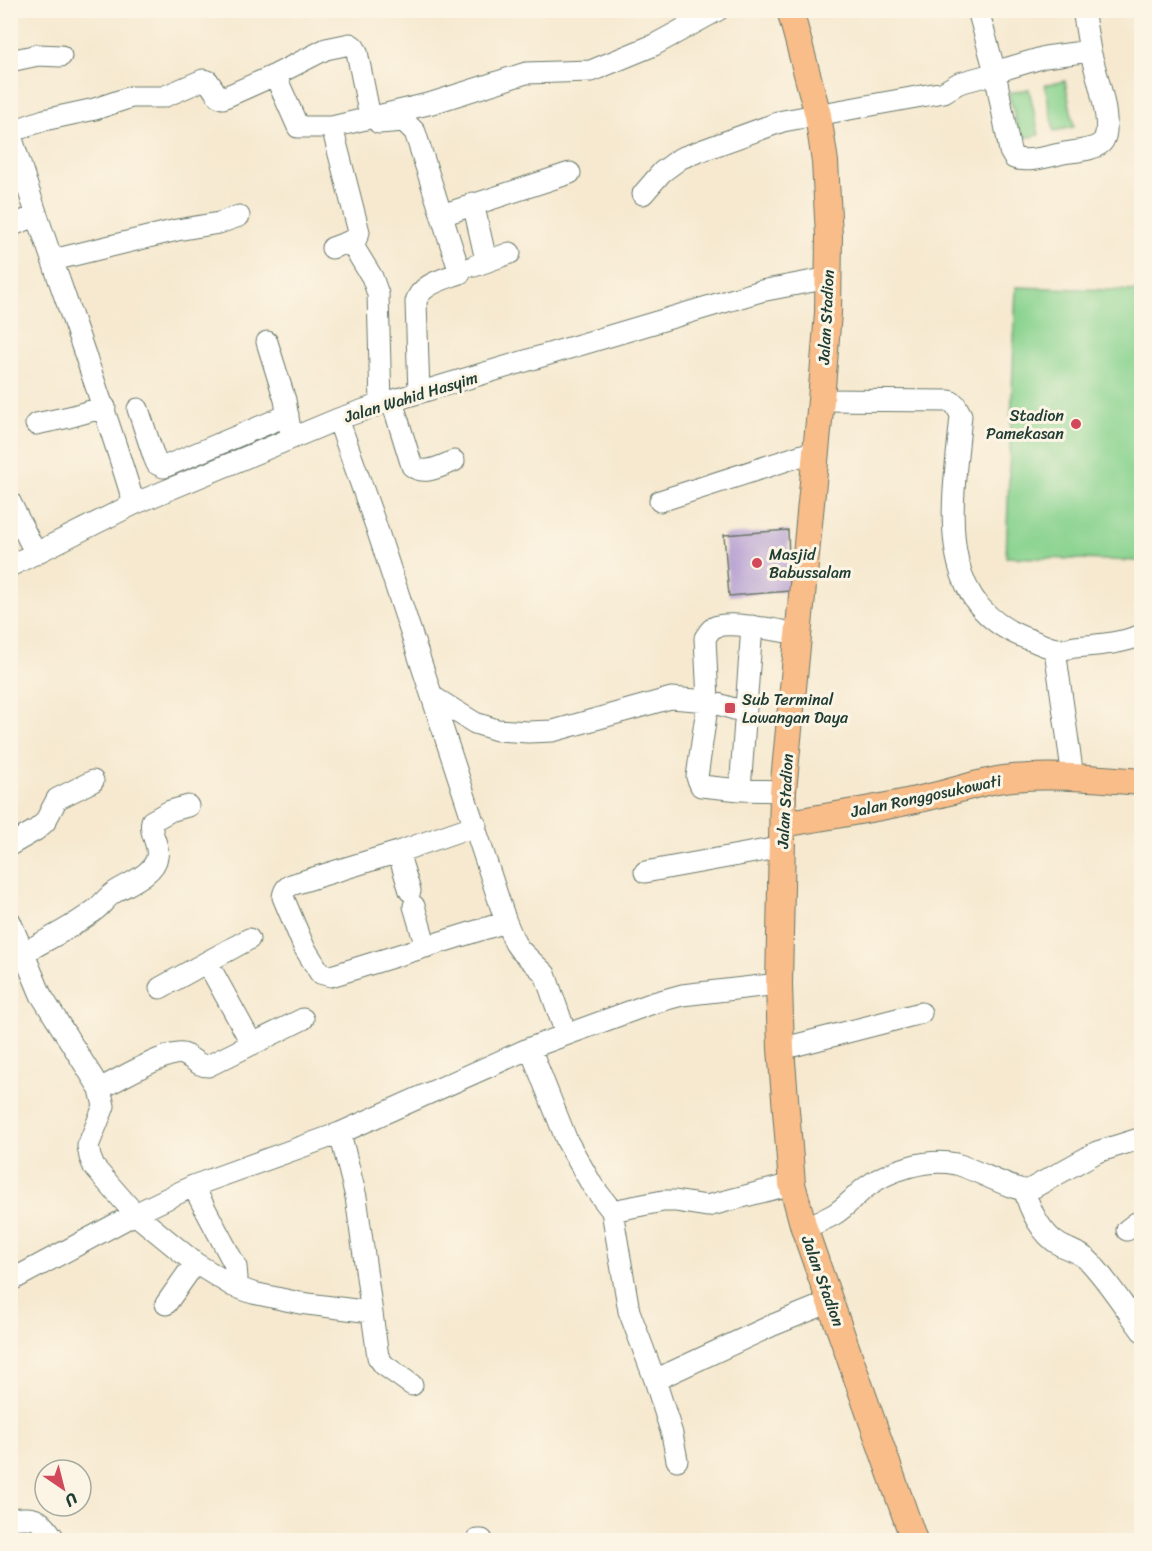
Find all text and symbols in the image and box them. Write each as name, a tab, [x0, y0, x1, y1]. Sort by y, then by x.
street label: Jalan Stadion	[809, 268, 843, 366]
street label: Jalan Wahid Hasyim	[340, 363, 481, 431]
place label: Stadion Pamekasan	[986, 401, 1064, 448]
marker: Stadion Pamekasan	[1069, 417, 1083, 431]
place label: Masjid Babussalam	[769, 540, 851, 587]
marker: Masjid Babussalam	[750, 556, 764, 570]
place label: Sub Terminal Lawangan Daya	[742, 685, 849, 732]
marker: Sub Terminal Lawangan Daya	[723, 701, 737, 715]
street label: Jalan Stadion	[768, 752, 802, 850]
street label: Jalan Ronggosukowati	[847, 766, 1004, 826]
street label: Jalan Stadion	[793, 1230, 853, 1331]
north arrow	[33, 1458, 93, 1518]
text: U	[58, 1485, 84, 1516]

